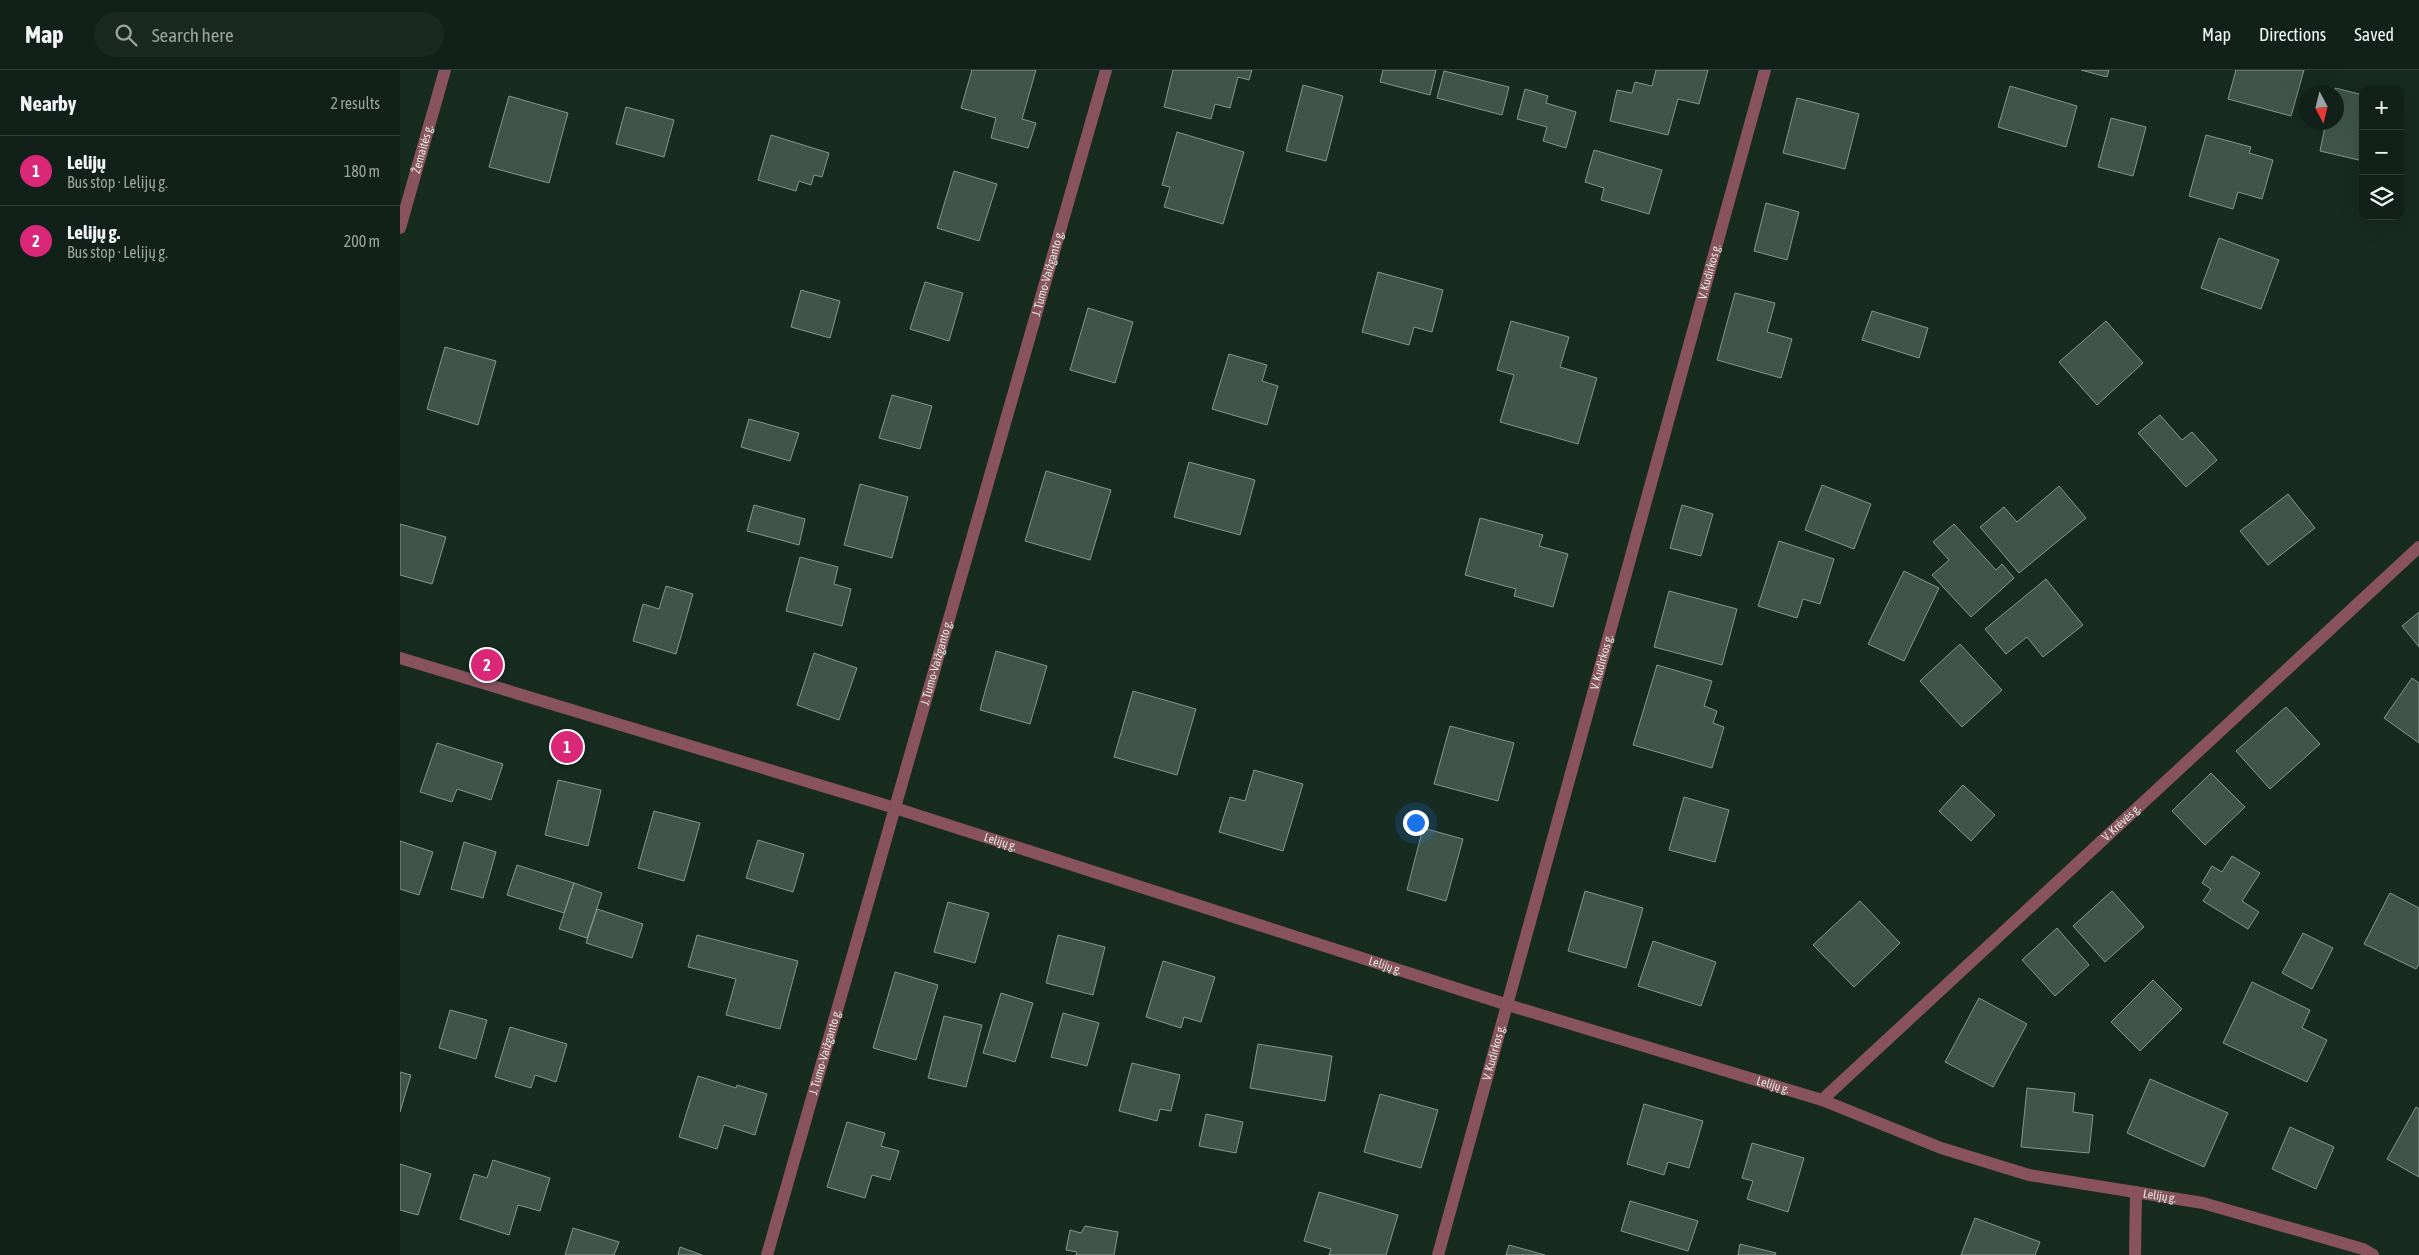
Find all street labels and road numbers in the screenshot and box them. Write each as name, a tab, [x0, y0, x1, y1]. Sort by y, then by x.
street label: Žemaitės g.	[409, 123, 436, 175]
street label: J. Tumo-Vaižganto g.	[1029, 229, 1067, 317]
street label: V. Kudirkos g.	[1695, 243, 1724, 301]
street label: J. Tumo-Vaižganto g.	[918, 619, 955, 707]
street label: V. Kudirkos g.	[1587, 633, 1616, 691]
street label: V. Krėvės g.	[2099, 801, 2143, 844]
street label: Lelijų g.	[982, 830, 1019, 854]
street label: Lelijų g.	[1367, 954, 1403, 977]
street label: J. Tumo-Vaižganto g.	[806, 1008, 844, 1096]
street label: V. Kudirkos g.	[1480, 1023, 1508, 1082]
street label: Lelijų g.	[1755, 1074, 1791, 1097]
street label: Lelijų g.	[2142, 1186, 2177, 1206]

